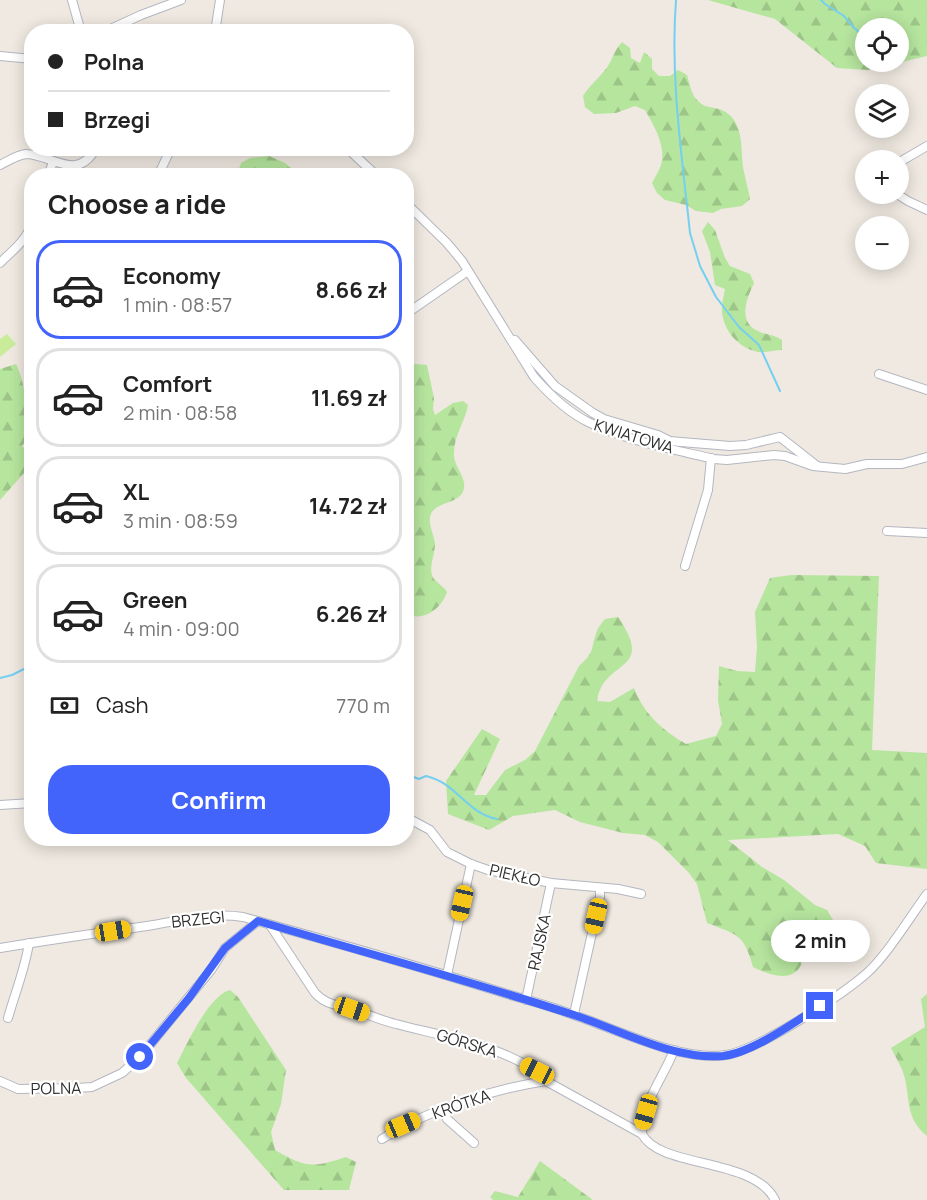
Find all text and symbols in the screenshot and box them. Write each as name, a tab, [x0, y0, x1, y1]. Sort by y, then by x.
map controls	[855, 18, 909, 270]
button: locate	[855, 18, 909, 72]
text: Polna	[84, 47, 144, 77]
button: layers	[855, 84, 909, 138]
text: Brzegi	[84, 105, 150, 135]
button: +	[855, 150, 909, 204]
text: Choose a ride	[48, 185, 226, 222]
button: −	[855, 216, 909, 270]
text: Economy	[123, 261, 221, 291]
icon: car	[51, 263, 105, 317]
text: 8.66 zł	[315, 275, 387, 305]
text: 1 min · 08:57	[123, 291, 232, 318]
text: Comfort	[123, 369, 212, 399]
icon: car	[51, 371, 105, 425]
text: 11.69 zł	[311, 383, 387, 413]
text: 2 min · 08:58	[123, 399, 237, 426]
street label: KWIATOWA	[592, 413, 676, 459]
text: XL	[123, 477, 149, 507]
icon: car	[51, 479, 105, 533]
text: 14.72 zł	[309, 491, 387, 521]
text: 3 min · 08:59	[123, 507, 238, 534]
text: Green	[123, 585, 188, 615]
icon: car	[51, 587, 105, 641]
text: 6.26 zł	[316, 599, 387, 629]
text: 4 min · 09:00	[123, 615, 240, 642]
icon: cash	[48, 689, 81, 722]
text: Cash	[96, 690, 149, 720]
text: 770 m	[336, 692, 390, 719]
button: Confirm	[48, 765, 390, 834]
street label: PIEKŁO	[487, 858, 543, 892]
car	[449, 883, 475, 923]
car	[583, 896, 609, 936]
street label: BRZEGI	[170, 905, 226, 933]
street label: RAJSKA	[522, 912, 556, 972]
car	[94, 919, 132, 943]
callout: 2 min	[770, 919, 870, 961]
text: 2 min	[794, 927, 847, 954]
route end	[806, 992, 833, 1019]
car	[332, 995, 372, 1023]
street label: GÓRSKA	[434, 1023, 500, 1063]
route start	[126, 1043, 153, 1070]
car	[517, 1055, 557, 1087]
street label: POLNA	[31, 1077, 81, 1099]
street label: KRÓTKA	[429, 1084, 493, 1124]
car	[632, 1092, 660, 1132]
car	[383, 1110, 423, 1140]

